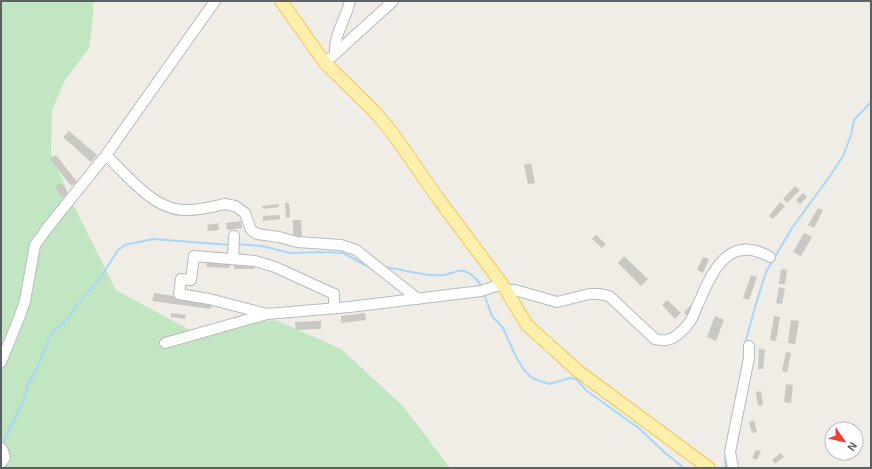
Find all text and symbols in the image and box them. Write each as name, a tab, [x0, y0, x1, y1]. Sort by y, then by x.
north arrow	[824, 421, 864, 461]
text: N	[845, 440, 860, 454]

